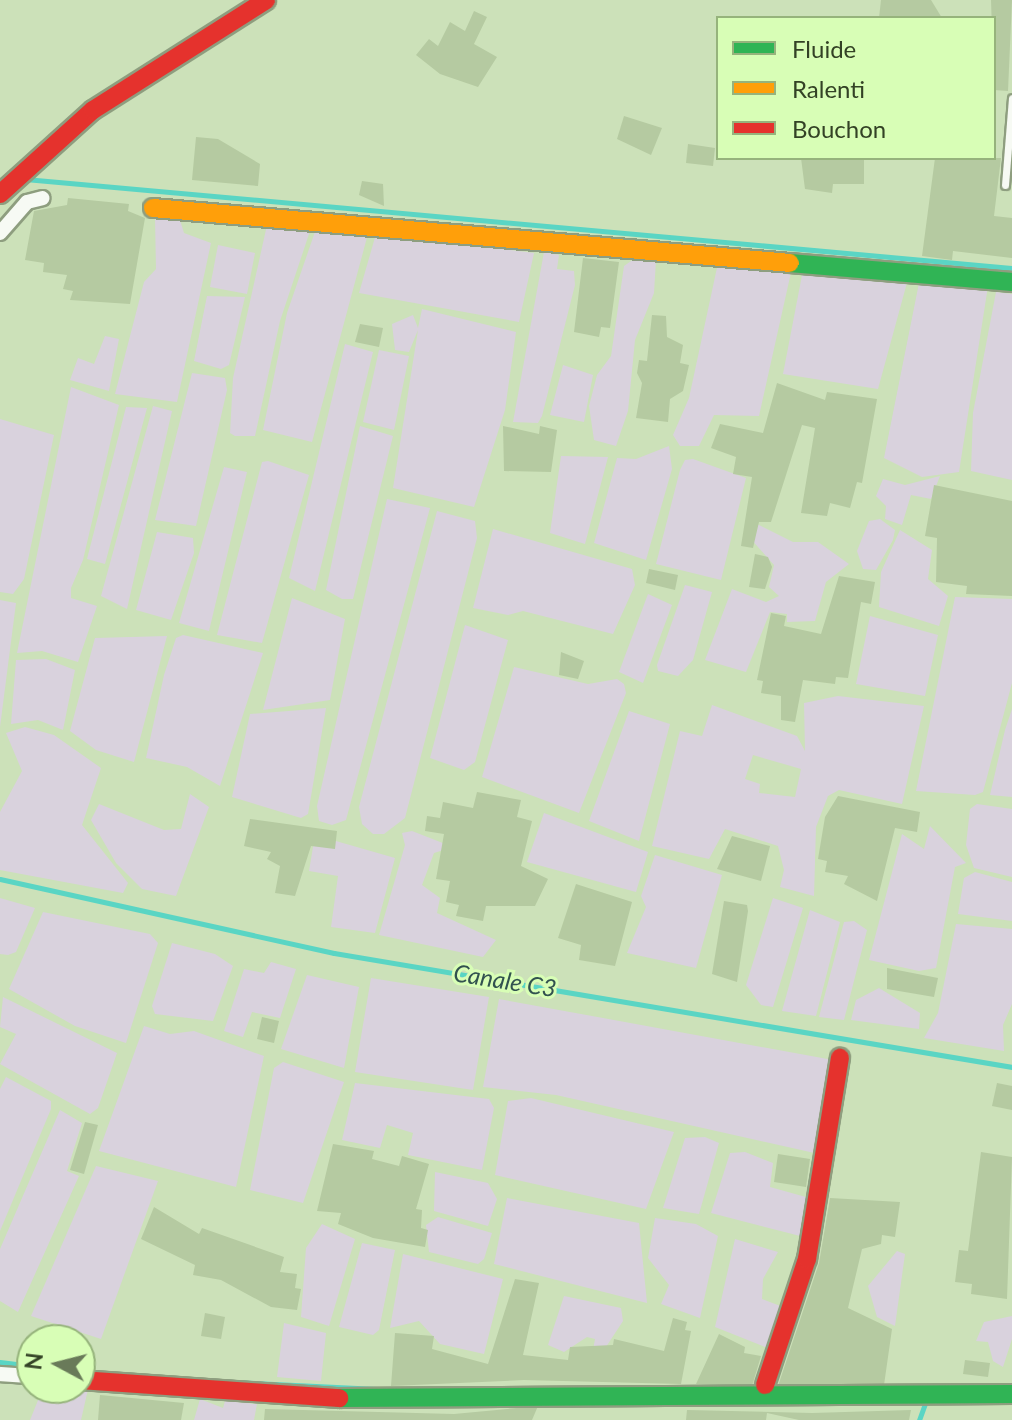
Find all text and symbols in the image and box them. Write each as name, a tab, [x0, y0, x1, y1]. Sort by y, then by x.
legend	[716, 16, 996, 160]
text: Fluide	[792, 34, 856, 63]
text: Ralenti	[792, 74, 865, 103]
text: Bouchon	[792, 114, 886, 143]
water label: Canale C3	[452, 958, 558, 1002]
north arrow	[16, 1324, 96, 1404]
text: N	[19, 1351, 48, 1371]

